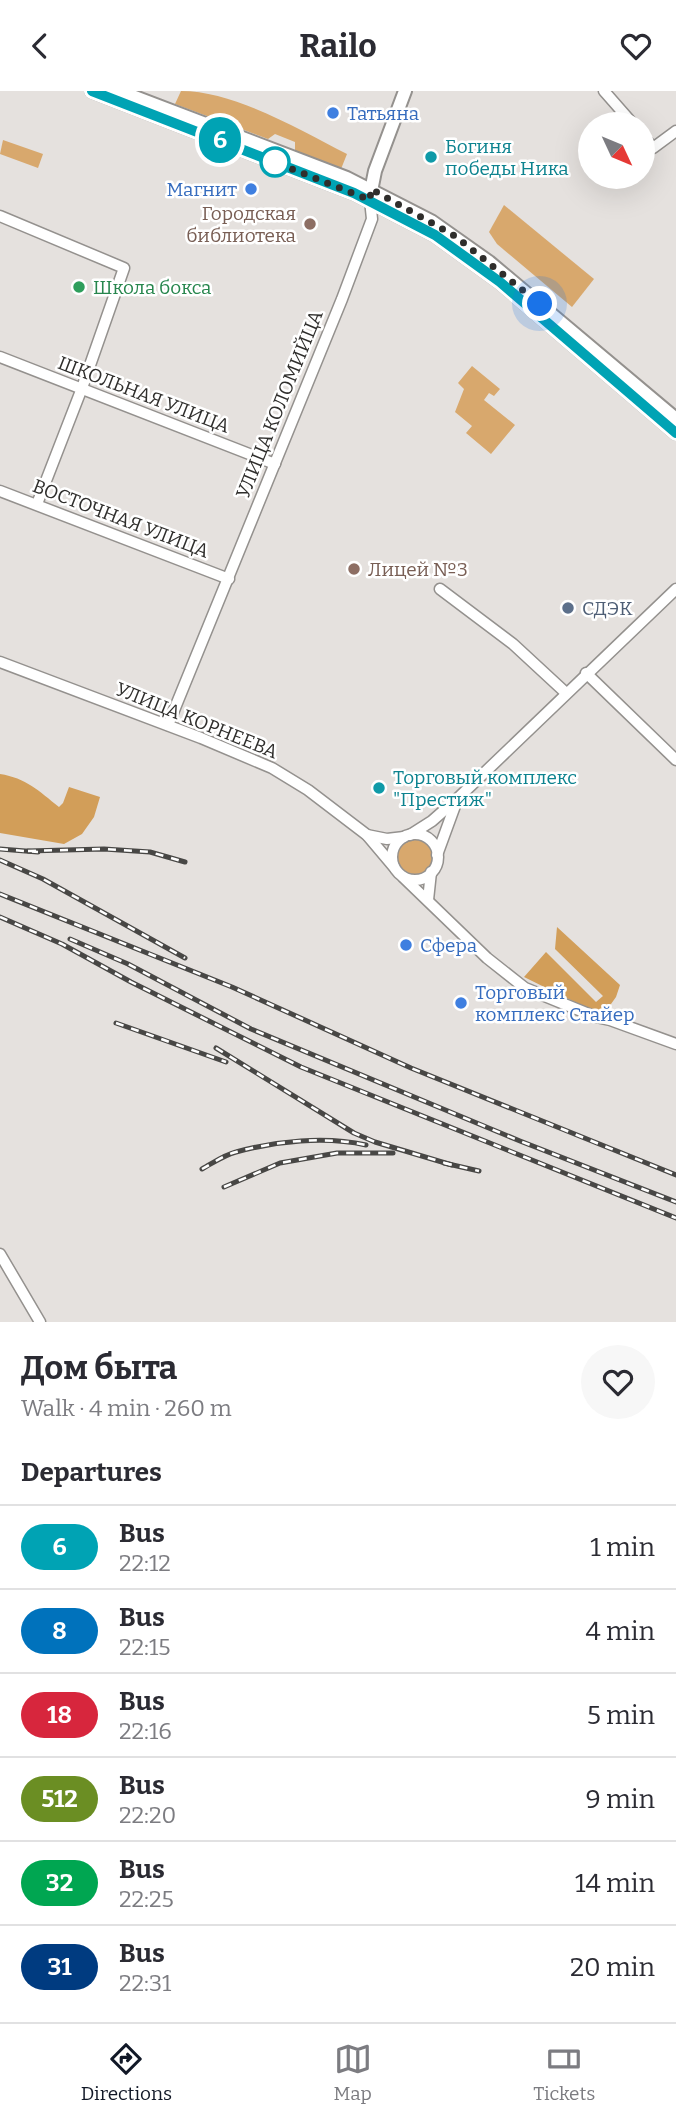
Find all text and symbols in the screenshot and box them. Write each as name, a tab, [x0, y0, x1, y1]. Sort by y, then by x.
icon: back	[21, 27, 59, 65]
text: Railo	[299, 27, 377, 65]
icon: heart	[617, 27, 655, 65]
place label: Татьяна	[347, 102, 420, 125]
marker: Татьяна	[325, 105, 341, 121]
north arrow	[578, 112, 654, 189]
map controls	[578, 112, 655, 189]
line badge: 6	[197, 117, 243, 163]
text: 6	[213, 126, 227, 154]
place label: Богиня победы Ника	[445, 135, 569, 180]
unlabelled marker	[260, 147, 290, 177]
marker: Богиня победы Ника	[423, 149, 439, 165]
place label: Магнит	[166, 178, 237, 201]
marker: Магнит	[243, 181, 259, 197]
place label: Городская библиотека	[186, 202, 297, 247]
marker: Городская библиотека	[302, 216, 318, 232]
place label: Школа бокса	[93, 276, 212, 299]
marker: Школа бокса	[71, 279, 87, 295]
your location	[522, 286, 557, 321]
street label: УЛИЦА КОЛОМИЙЦА	[231, 306, 328, 502]
street label: ШКОЛЬНАЯ УЛИЦА	[55, 351, 233, 438]
street label: ВОСТОЧНАЯ УЛИЦА	[29, 474, 213, 563]
place label: Лицей №3	[368, 558, 468, 581]
marker: Лицей №3	[346, 561, 362, 577]
place label: СДЭК	[582, 597, 633, 620]
marker: СДЭК	[560, 600, 576, 616]
street label: УЛИЦА КОРНЕЕВА	[112, 677, 282, 764]
place label: Торговый комплекс "Престиж"	[393, 766, 577, 811]
marker: Торговый комплекс "Престиж"	[371, 780, 387, 796]
place label: Сфера	[420, 934, 478, 957]
marker: Сфера	[398, 937, 414, 953]
place label: Торговый комплекс Стайер	[475, 981, 635, 1026]
marker: Торговый комплекс Стайер	[453, 995, 469, 1011]
button: heart	[581, 1345, 655, 1419]
text: Дом быта	[21, 1348, 177, 1388]
text: Walk · 4 min · 260 m	[21, 1394, 232, 1422]
text: Departures	[21, 1457, 162, 1488]
text: Bus	[119, 1518, 165, 1549]
text: 1 min	[590, 1532, 655, 1563]
text: 6	[52, 1533, 67, 1561]
text: 22:12	[119, 1549, 171, 1577]
text: Bus	[119, 1602, 165, 1633]
text: 4 min	[586, 1616, 655, 1647]
text: 8	[52, 1617, 67, 1645]
text: 22:15	[119, 1633, 171, 1661]
text: Bus	[119, 1686, 165, 1717]
text: 5 min	[587, 1700, 655, 1731]
text: 18	[47, 1701, 72, 1729]
text: 22:16	[119, 1717, 172, 1745]
text: Bus	[119, 1770, 165, 1801]
text: 9 min	[586, 1784, 655, 1815]
text: 512	[41, 1785, 78, 1813]
text: 22:20	[119, 1801, 176, 1829]
text: Bus	[119, 1854, 165, 1885]
text: 14 min	[575, 1868, 655, 1899]
text: 32	[46, 1869, 73, 1897]
text: 22:25	[119, 1885, 174, 1913]
text: Bus	[119, 1938, 165, 1969]
text: 20 min	[570, 1952, 655, 1983]
text: 31	[47, 1953, 72, 1981]
text: 22:31	[119, 1969, 171, 1997]
tab: Directions	[81, 2040, 172, 2105]
tab: Map	[334, 2040, 372, 2105]
tab: Tickets	[533, 2040, 595, 2105]

